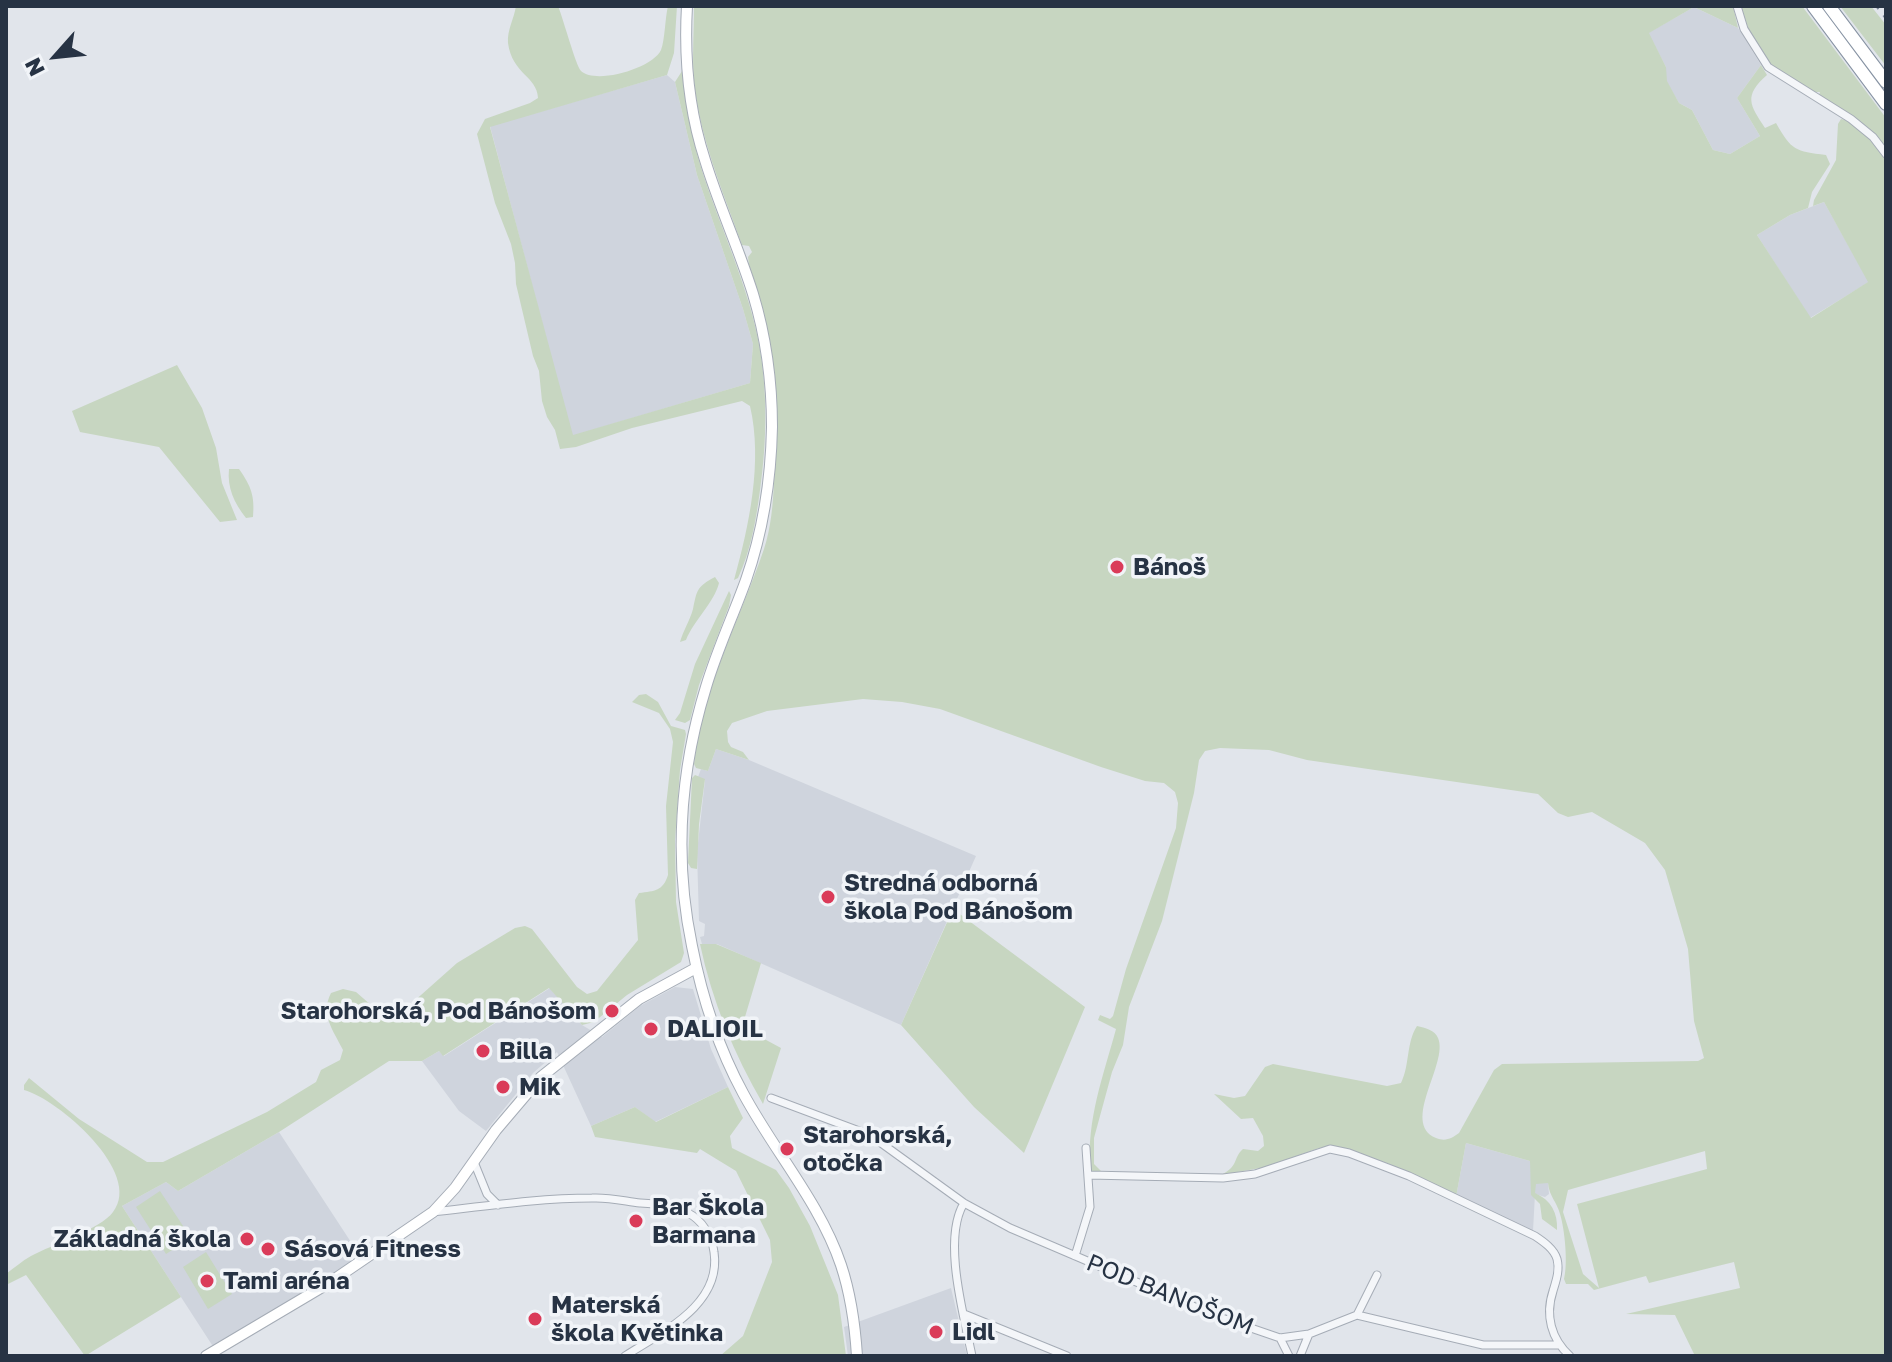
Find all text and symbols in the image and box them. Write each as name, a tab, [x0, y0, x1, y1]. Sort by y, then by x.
north arrow	[16, 16, 96, 96]
text: N	[18, 54, 50, 81]
place label: Bánoš	[1133, 553, 1206, 581]
marker: Bánoš	[1108, 558, 1126, 576]
place label: Stredná odborná škola Pod Bánošom	[844, 869, 1073, 925]
marker: Stredná odborná škola Pod Bánošom	[819, 888, 837, 906]
place label: Starohorská, Pod Bánošom	[281, 997, 596, 1025]
marker: Starohorská, Pod Bánošom	[603, 1002, 621, 1020]
place label: DALIOIL	[667, 1015, 763, 1043]
marker: DALIOIL	[642, 1020, 660, 1038]
place label: Billa	[499, 1037, 552, 1065]
marker: Billa	[474, 1042, 492, 1060]
place label: Mik	[519, 1073, 561, 1101]
marker: Mik	[494, 1078, 512, 1096]
place label: Starohorská, otočka	[803, 1121, 953, 1177]
marker: Starohorská, otočka	[778, 1140, 796, 1158]
place label: Bar Škola Barmana	[652, 1193, 764, 1249]
marker: Bar Škola Barmana	[627, 1212, 645, 1230]
place label: Základná škola	[54, 1225, 231, 1253]
marker: Základná škola	[238, 1230, 256, 1248]
place label: Sásová Fitness	[284, 1235, 461, 1263]
marker: Sásová Fitness	[259, 1240, 277, 1258]
street label: POD BANOŠOM	[1082, 1248, 1258, 1342]
place label: Tami aréna	[223, 1267, 350, 1295]
marker: Tami aréna	[198, 1272, 216, 1290]
place label: Materská škola Květinka	[551, 1291, 723, 1347]
marker: Materská škola Květinka	[526, 1310, 544, 1328]
place label: Lidl	[952, 1318, 995, 1346]
marker: Lidl	[927, 1323, 945, 1341]

